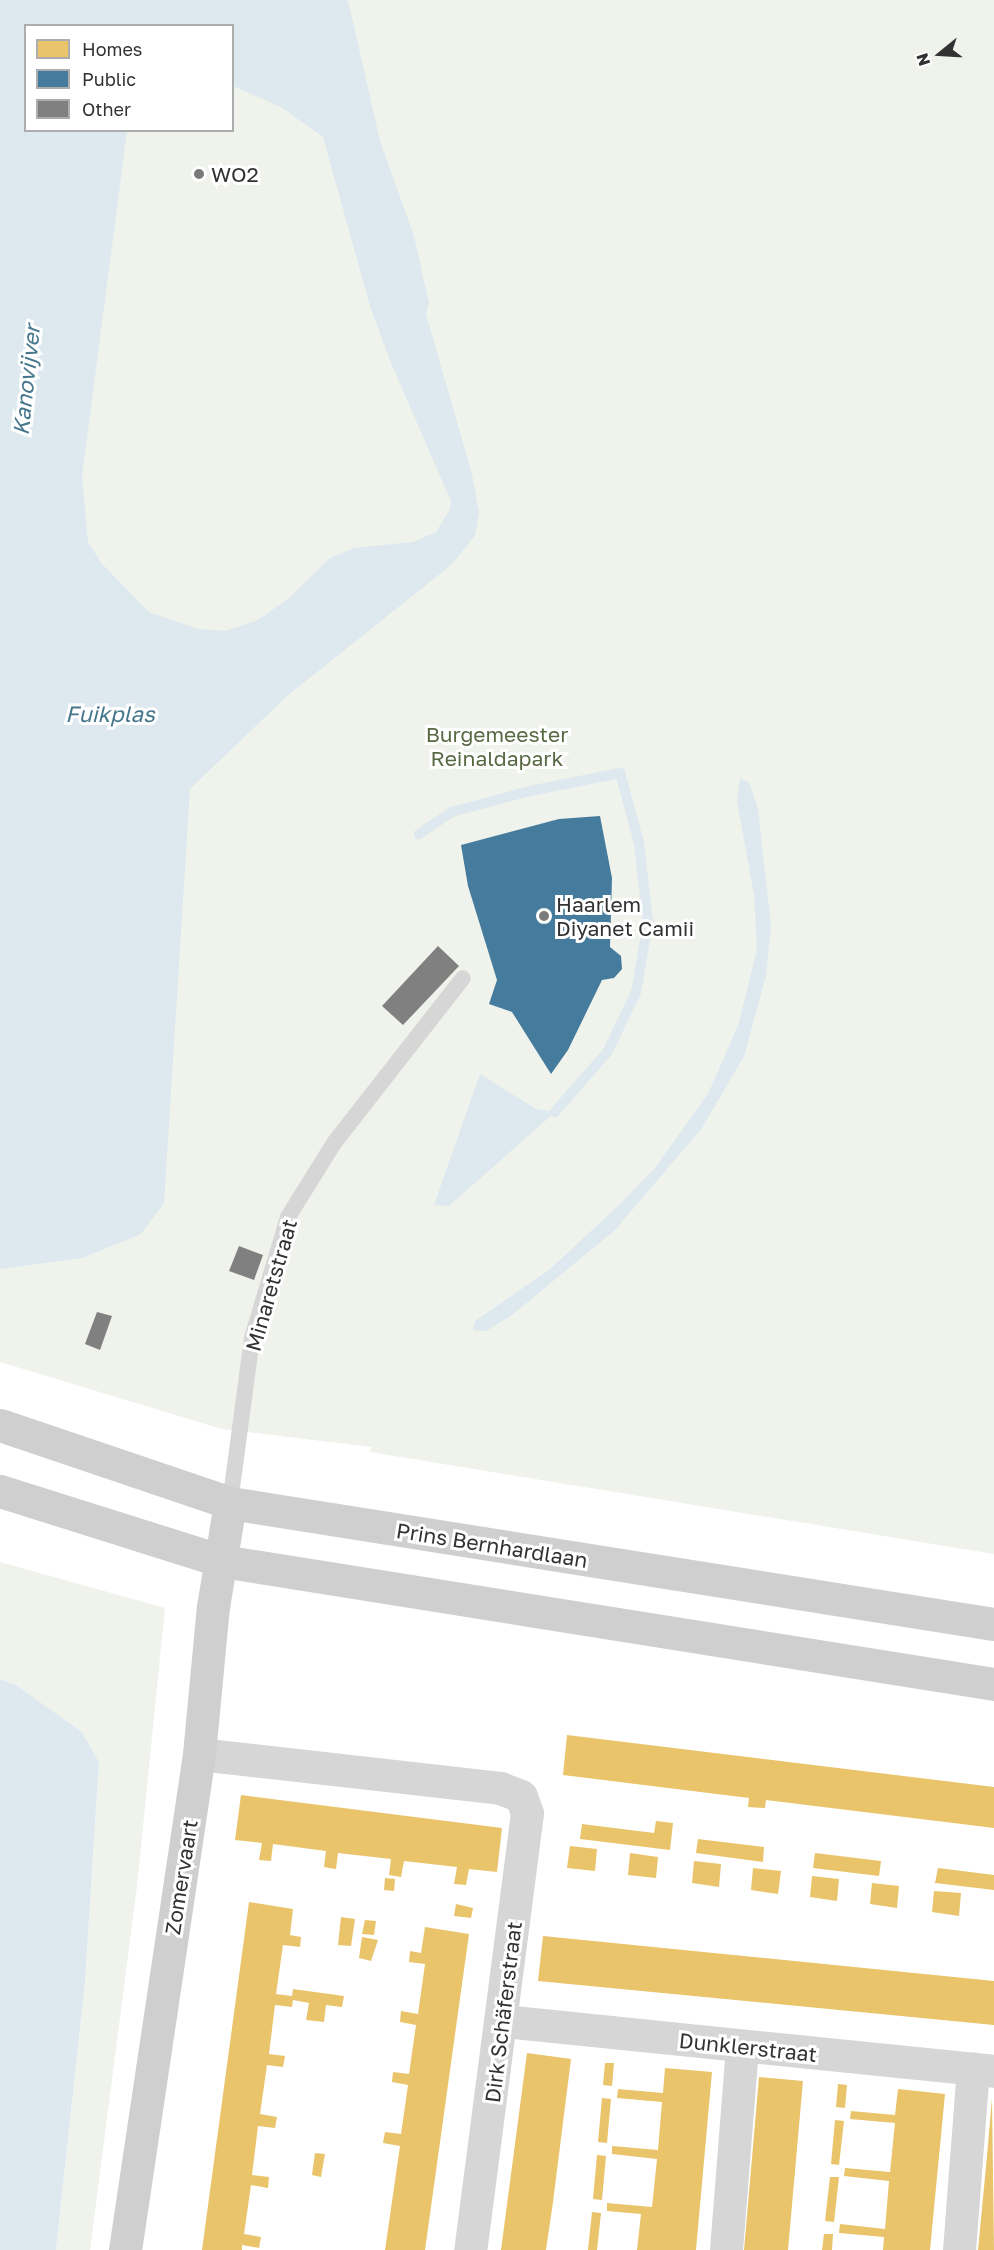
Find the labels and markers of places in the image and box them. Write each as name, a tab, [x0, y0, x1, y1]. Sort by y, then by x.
place label: WO2	[211, 161, 259, 187]
marker: WO2	[192, 167, 206, 181]
place label: Haarlem Diyanet Camii	[556, 891, 694, 941]
marker: Haarlem Diyanet Camii	[537, 909, 551, 923]

